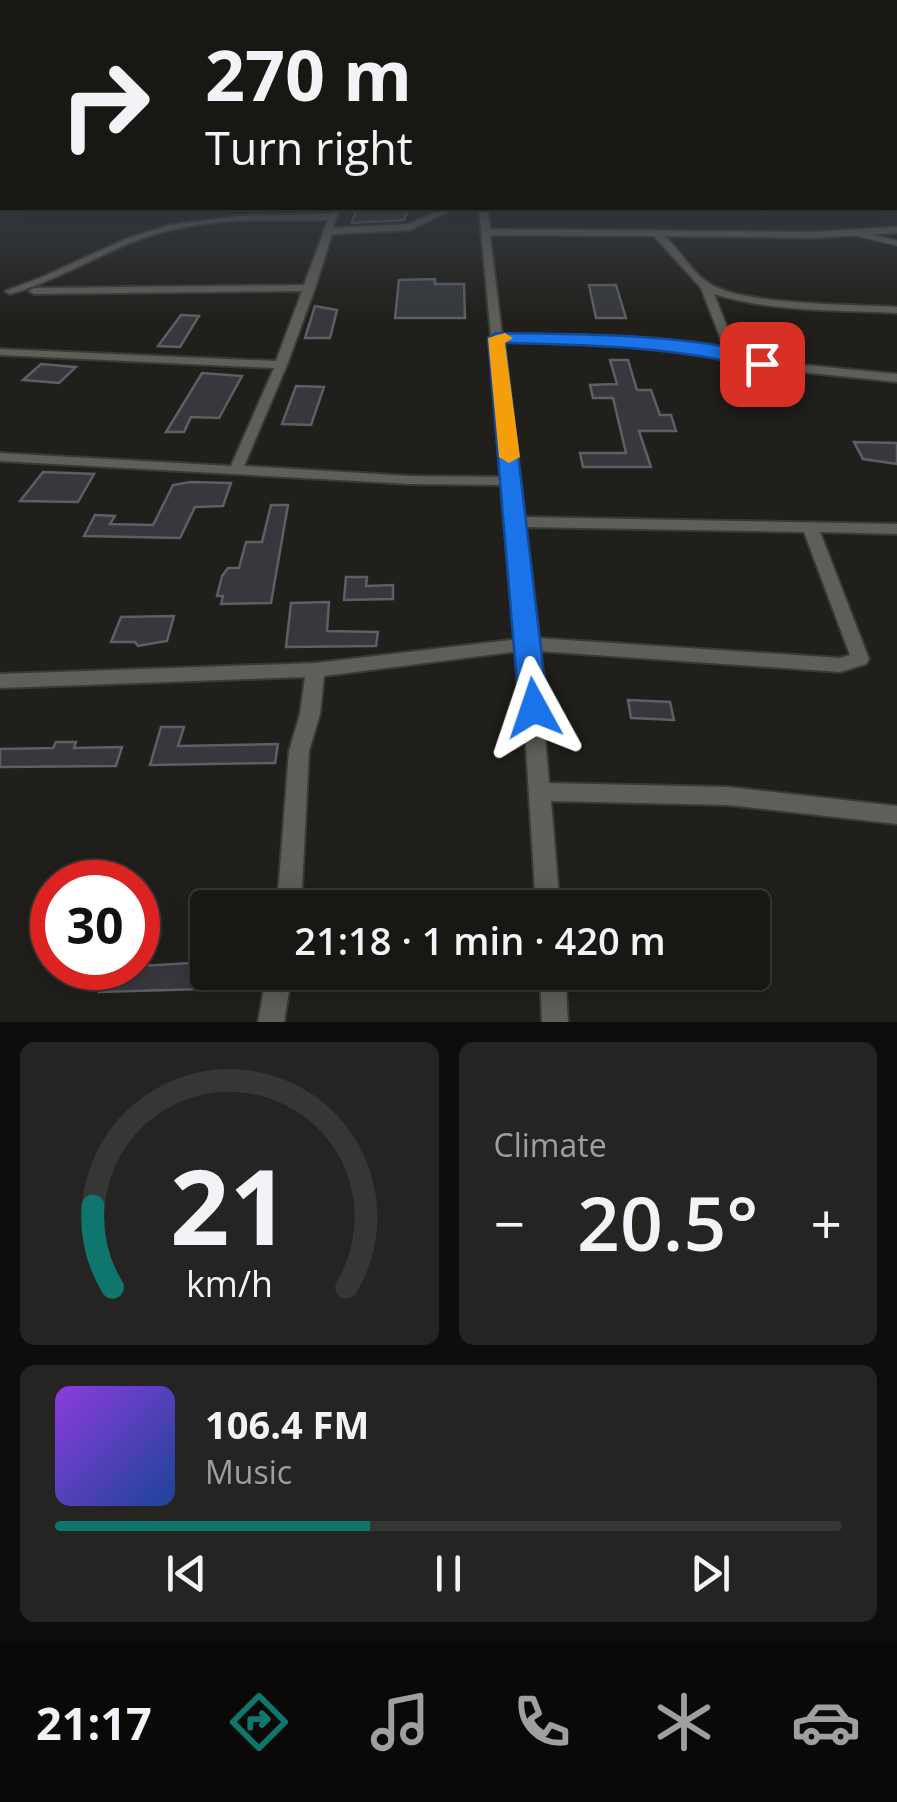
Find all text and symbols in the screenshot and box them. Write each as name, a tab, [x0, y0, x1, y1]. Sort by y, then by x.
text: 270 m	[205, 26, 412, 122]
icon: right	[40, 40, 170, 170]
text: Turn right	[205, 117, 413, 178]
pin	[720, 322, 805, 407]
icon: arrive	[735, 337, 790, 392]
position arrow	[482, 656, 586, 760]
speed limit sign: 30	[30, 860, 160, 990]
text: 21:18 · 1 min · 420 m	[294, 914, 666, 966]
text: Climate	[494, 1123, 607, 1166]
text: 21	[170, 1134, 289, 1275]
text: 20.5°	[577, 1171, 758, 1273]
text: −	[494, 1185, 525, 1260]
text: +	[811, 1185, 842, 1260]
text: km/h	[186, 1259, 273, 1307]
text: 106.4 FM	[205, 1398, 369, 1450]
text: Music	[205, 1450, 292, 1493]
icon: previous	[159, 1546, 214, 1601]
icon: pause	[421, 1546, 476, 1601]
icon: next	[683, 1546, 738, 1601]
icon: directions	[224, 1687, 294, 1757]
icon: music	[365, 1687, 435, 1757]
icon: phone	[507, 1687, 577, 1757]
icon: climate	[649, 1687, 719, 1757]
icon: car	[791, 1687, 861, 1757]
text: 21:17	[36, 1692, 152, 1753]

